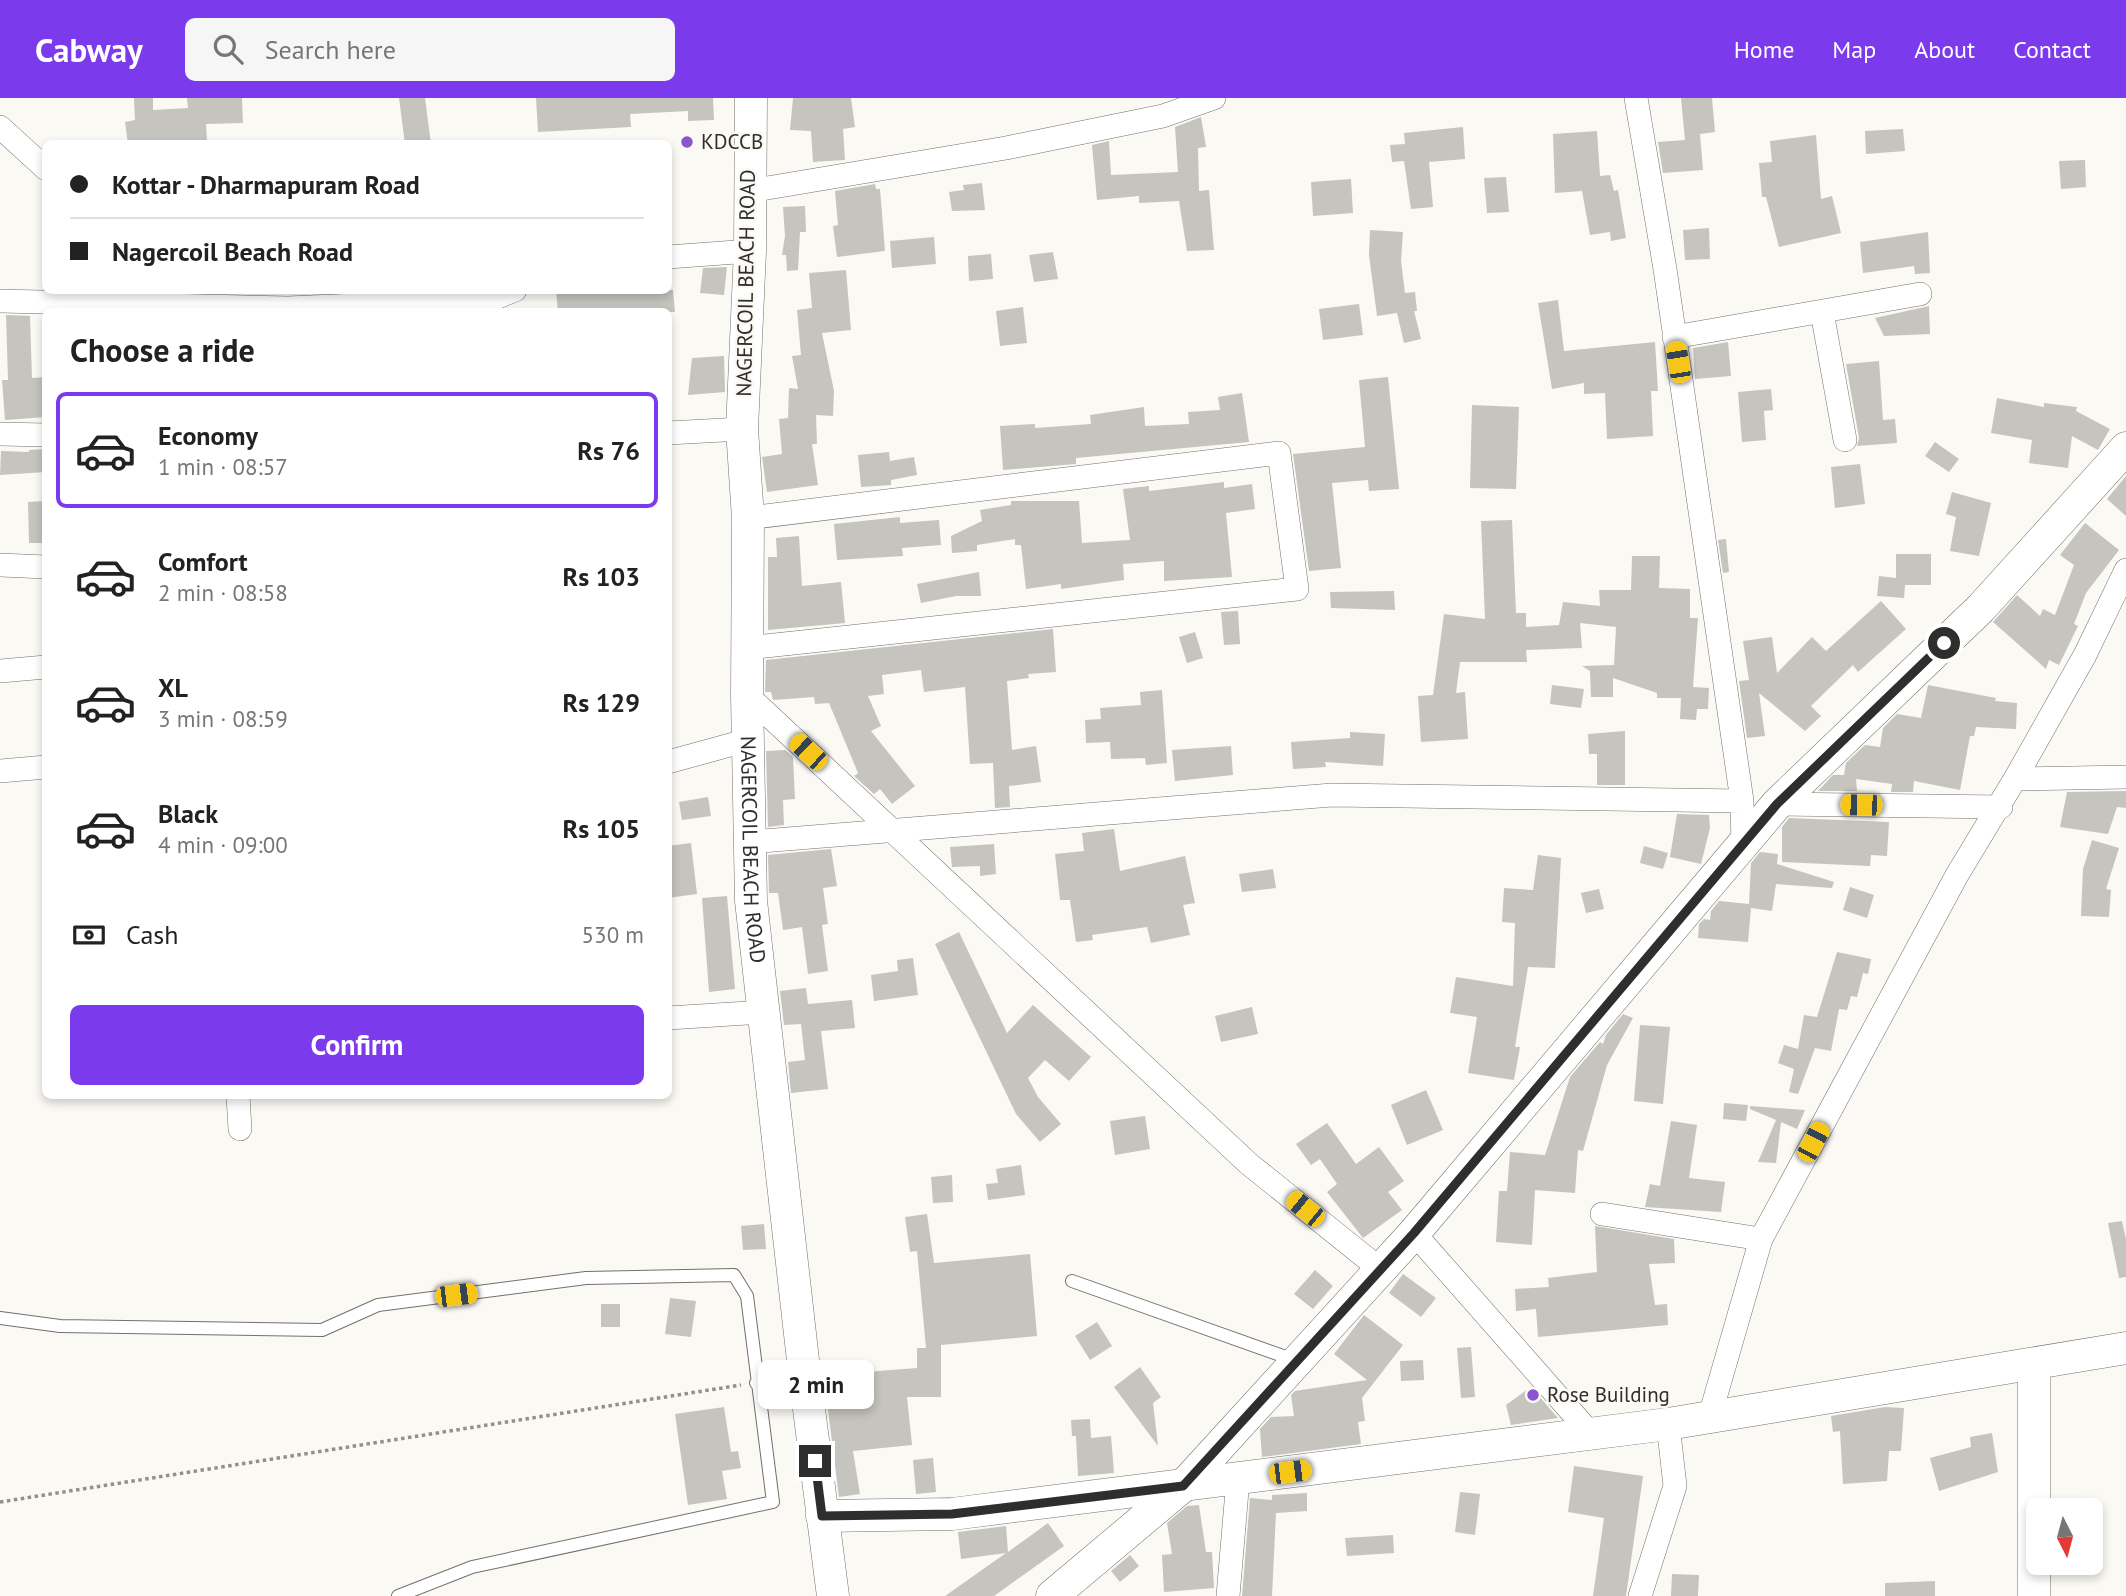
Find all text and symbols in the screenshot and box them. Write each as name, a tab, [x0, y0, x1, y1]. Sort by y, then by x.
search box	[185, 18, 675, 81]
text: Cabway	[35, 28, 143, 71]
icon: search	[209, 30, 247, 68]
text: Search here	[265, 33, 396, 66]
text: Home	[1734, 34, 1794, 65]
text: Map	[1832, 34, 1876, 65]
text: About	[1914, 34, 1975, 65]
text: Contact	[2013, 34, 2091, 65]
place label: KDCCB	[701, 128, 763, 155]
marker: KDCCB	[679, 134, 695, 150]
text: Kottar - Dharmapuram Road	[112, 168, 420, 201]
street label: NAGERCOIL BEACH ROAD	[730, 169, 761, 397]
text: Nagercoil Beach Road	[112, 235, 353, 268]
text: Choose a ride	[70, 329, 255, 371]
car	[1665, 340, 1692, 384]
icon: car	[74, 419, 137, 482]
text: Economy	[158, 419, 258, 452]
text: Rs 76	[577, 434, 640, 467]
text: 1 min · 08:57	[158, 452, 288, 481]
icon: car	[74, 545, 137, 608]
text: Comfort	[158, 545, 248, 578]
text: Rs 103	[563, 560, 640, 593]
text: 2 min · 08:58	[158, 578, 288, 607]
route start	[1928, 627, 1960, 659]
icon: car	[74, 671, 137, 734]
text: XL	[158, 671, 188, 704]
text: Rs 129	[563, 686, 640, 719]
text: 3 min · 08:59	[158, 704, 288, 733]
car	[786, 730, 831, 774]
street label: NAGERCOIL BEACH ROAD	[735, 736, 772, 964]
car	[1840, 794, 1883, 816]
icon: car	[74, 797, 137, 860]
text: Black	[158, 797, 218, 830]
text: Rs 105	[563, 812, 640, 845]
text: 4 min · 09:00	[158, 830, 288, 859]
icon: cash	[70, 916, 108, 954]
text: Cash	[126, 918, 178, 951]
text: 530 m	[582, 920, 644, 949]
button: Confirm	[70, 1005, 644, 1085]
car	[1794, 1119, 1833, 1165]
car	[1283, 1188, 1328, 1230]
car	[434, 1282, 479, 1308]
callout: 2 min	[757, 1360, 873, 1408]
text: 2 min	[788, 1370, 844, 1399]
place label: Rose Building	[1547, 1381, 1670, 1408]
marker: Rose Building	[1525, 1387, 1541, 1403]
route end	[799, 1445, 831, 1477]
car	[1268, 1459, 1313, 1485]
north arrow	[2026, 1498, 2104, 1575]
map controls	[2026, 1498, 2103, 1575]

